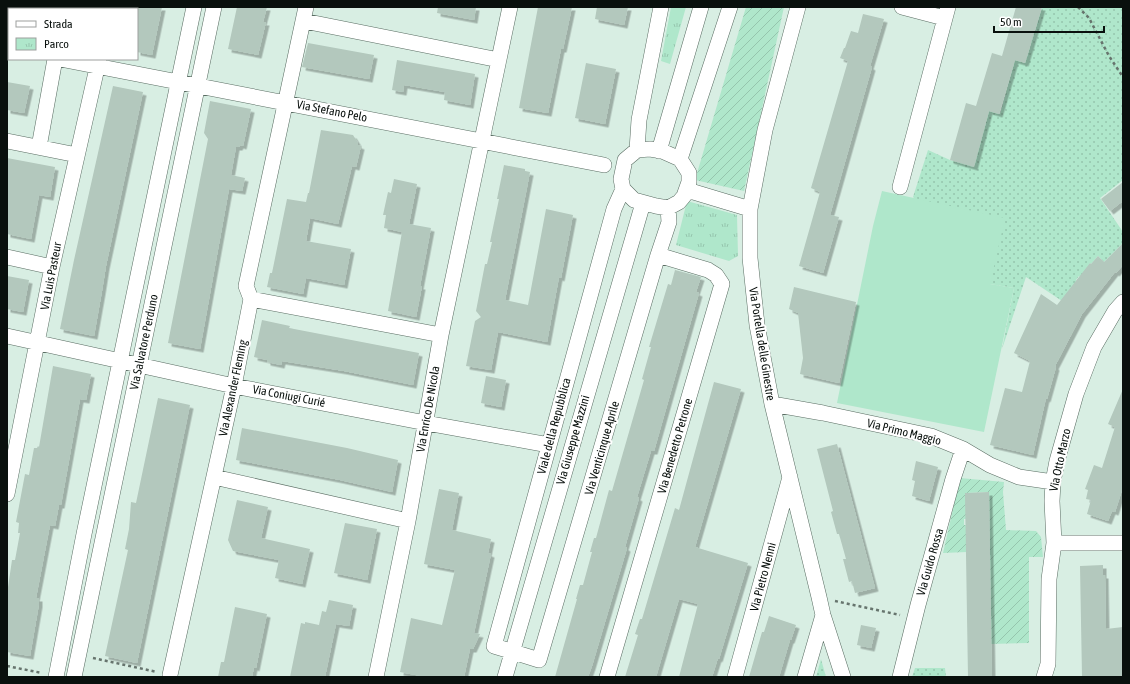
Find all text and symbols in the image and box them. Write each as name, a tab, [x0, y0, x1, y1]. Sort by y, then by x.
legend	[8, 8, 138, 60]
scale bar	[994, 8, 1104, 34]
text: 50 m	[1000, 15, 1022, 29]
text: Strada	[44, 17, 73, 31]
text: Parco	[44, 37, 69, 51]
street label: Via Stefano Pelo	[296, 97, 369, 125]
street label: Via Luis Pasteur	[38, 241, 64, 311]
street label: Via Portella delle Ginestre	[746, 286, 778, 402]
street label: Via Salvatore Perduno	[127, 293, 161, 391]
street label: Via Alexander Fleming	[216, 338, 250, 438]
street label: Via Enrico De Nicola	[414, 365, 442, 453]
street label: Viale della Repubblica	[534, 376, 574, 476]
street label: Via Coniugi Curié	[251, 382, 327, 410]
street label: Via Giuseppe Mazzini	[554, 394, 592, 486]
street label: Via Benedetto Petrone	[655, 397, 695, 495]
street label: Via Venticinque Aprile	[582, 400, 622, 496]
street label: Via Primo Maggio	[865, 416, 943, 448]
street label: Via Otto Marzo	[1047, 427, 1074, 493]
street label: Via Guido Rossa	[914, 527, 946, 597]
street label: Via Pietro Nenni	[747, 541, 779, 613]

